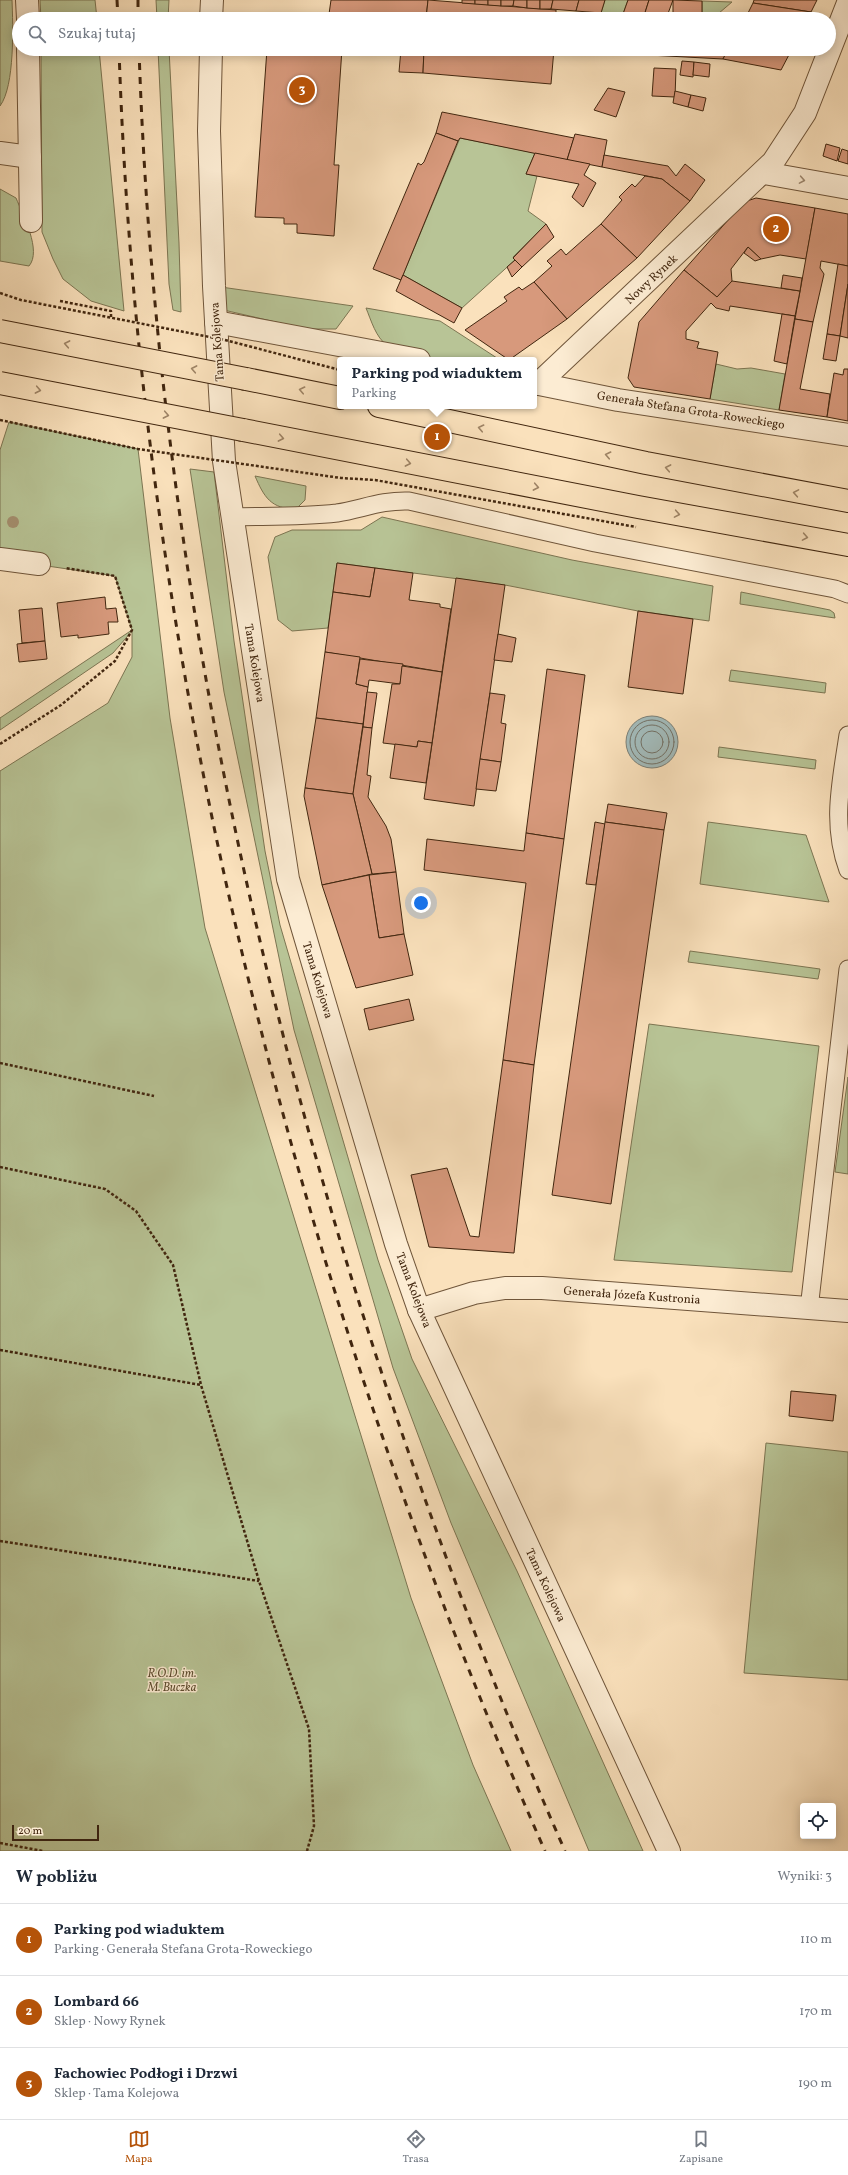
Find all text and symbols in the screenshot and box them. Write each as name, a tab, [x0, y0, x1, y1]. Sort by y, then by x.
search box	[12, 12, 836, 56]
icon: search	[26, 23, 48, 45]
text: Szukaj tutaj	[58, 24, 136, 45]
pin: 3	[289, 75, 315, 105]
one-way arrow	[799, 175, 805, 184]
pin: 2	[763, 214, 789, 244]
street label: Nowy Rynek	[622, 251, 682, 308]
street label: Tama Kolejowa	[207, 302, 229, 382]
one-way arrow	[63, 340, 70, 348]
popup	[337, 357, 537, 409]
text: Parking pod wiaduktem	[352, 364, 522, 385]
one-way arrow	[191, 365, 197, 373]
text: Parking	[352, 385, 397, 403]
one-way arrow	[35, 386, 41, 394]
one-way arrow	[299, 387, 305, 395]
street label: Generała Stefana Grota-Roweckiego	[596, 388, 786, 434]
one-way arrow	[163, 411, 169, 419]
pin: 1	[424, 422, 450, 452]
one-way arrow	[478, 424, 484, 432]
one-way arrow	[278, 433, 284, 441]
one-way arrow	[605, 452, 611, 460]
one-way arrow	[405, 458, 412, 466]
one-way arrow	[665, 464, 671, 472]
one-way arrow	[533, 483, 539, 491]
one-way arrow	[793, 489, 799, 497]
one-way arrow	[674, 509, 680, 518]
one-way arrow	[802, 533, 808, 541]
street label: Tama Kolejowa	[240, 623, 268, 704]
your location	[411, 893, 431, 913]
street label: Tama Kolejowa	[298, 940, 336, 1021]
street label: Tama Kolejowa	[391, 1250, 435, 1330]
street label: Generała Józefa Kustronia	[563, 1283, 701, 1309]
street label: Tama Kolejowa	[521, 1546, 569, 1625]
park label: R.O.D. im. M. Buczka	[147, 1666, 197, 1696]
map controls	[800, 1803, 836, 1839]
button: locate	[800, 1803, 836, 1839]
scale bar	[12, 1823, 99, 1842]
text: 20 m	[18, 1824, 42, 1839]
text: W pobliżu	[16, 1866, 97, 1889]
text: Wyniki: 3	[777, 1868, 832, 1886]
text: Parking pod wiaduktem	[54, 1920, 225, 1941]
text: 1	[26, 1931, 32, 1949]
text: 110 m	[800, 1931, 832, 1949]
text: Parking · Generała Stefana Grota-Roweckiego	[54, 1941, 312, 1959]
text: Lombard 66	[54, 1992, 139, 2013]
text: 2	[26, 2003, 32, 2021]
text: 170 m	[799, 2003, 832, 2021]
text: Sklep · Nowy Rynek	[54, 2013, 166, 2031]
text: Fachowiec Podłogi i Drzwi	[54, 2064, 238, 2085]
text: 3	[26, 2075, 32, 2093]
text: 190 m	[798, 2075, 832, 2093]
text: Sklep · Tama Kolejowa	[54, 2085, 179, 2103]
tab: Mapa	[125, 2128, 153, 2167]
tab: Trasa	[403, 2128, 429, 2167]
tab: Zapisane	[679, 2128, 723, 2167]

